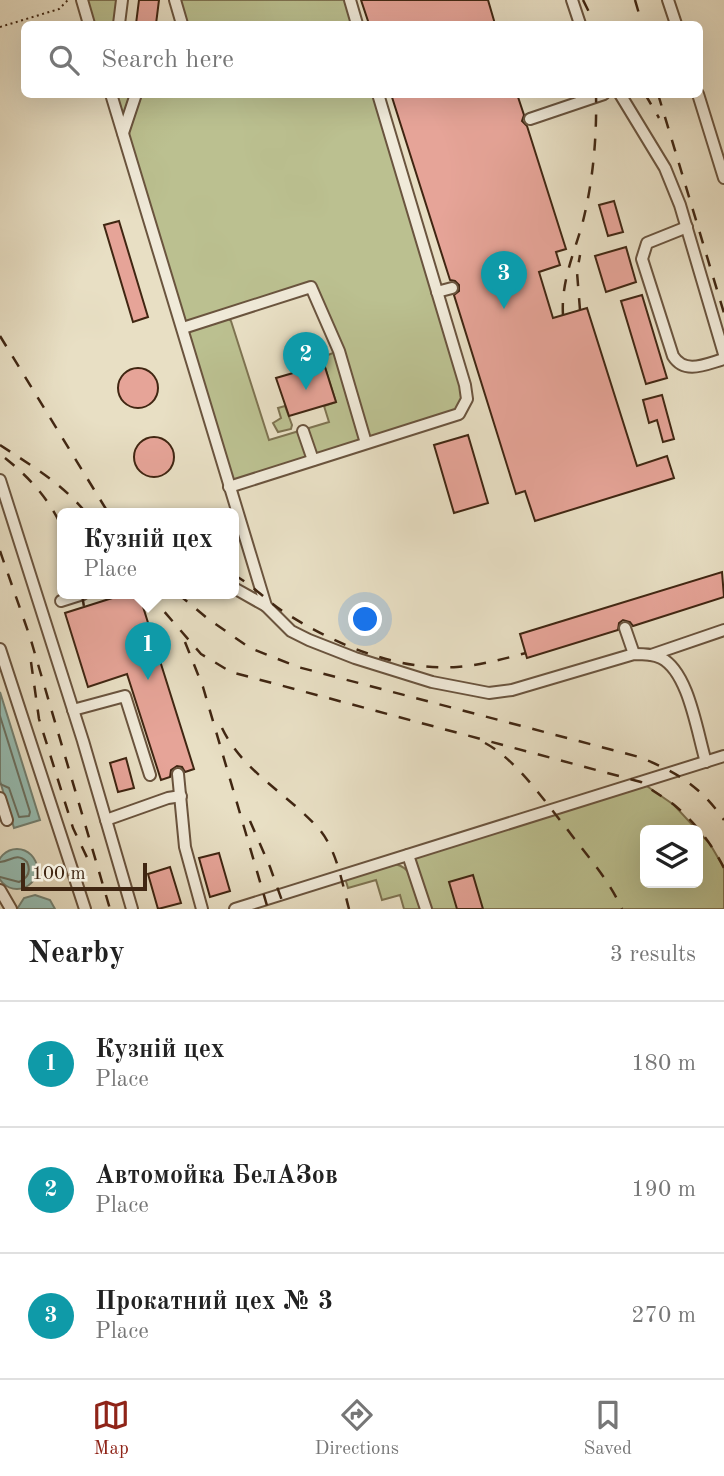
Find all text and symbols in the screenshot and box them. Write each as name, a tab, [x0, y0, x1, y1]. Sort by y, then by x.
search box	[21, 21, 703, 98]
icon: search	[45, 41, 83, 79]
text: Search here	[101, 47, 234, 73]
pin: 3	[481, 251, 527, 309]
pin: 2	[283, 332, 329, 390]
popup	[57, 508, 239, 599]
text: Кузній цех	[83, 527, 213, 553]
text: Place	[83, 558, 137, 581]
your location	[348, 602, 382, 636]
pin: 1	[125, 622, 171, 680]
map controls	[640, 825, 703, 888]
button: layers	[640, 825, 703, 888]
scale bar	[21, 860, 147, 892]
text: 100 m	[32, 865, 85, 884]
text: Nearby	[28, 939, 125, 969]
text: 3 results	[610, 943, 696, 966]
text: Кузній цех	[95, 1037, 225, 1063]
text: 1	[44, 1052, 58, 1075]
text: 180 m	[631, 1052, 696, 1075]
text: Place	[95, 1068, 149, 1091]
text: Автомойка БелАЗов	[95, 1163, 338, 1189]
text: 2	[44, 1178, 58, 1201]
text: 190 m	[631, 1178, 696, 1201]
text: Place	[95, 1194, 149, 1217]
text: Прокатний цех № 3	[95, 1289, 333, 1315]
text: 3	[44, 1304, 58, 1327]
text: 270 m	[631, 1304, 696, 1327]
text: Place	[95, 1320, 149, 1343]
tab: Map	[92, 1396, 130, 1461]
tab: Directions	[315, 1396, 399, 1461]
tab: Saved	[583, 1396, 632, 1461]

